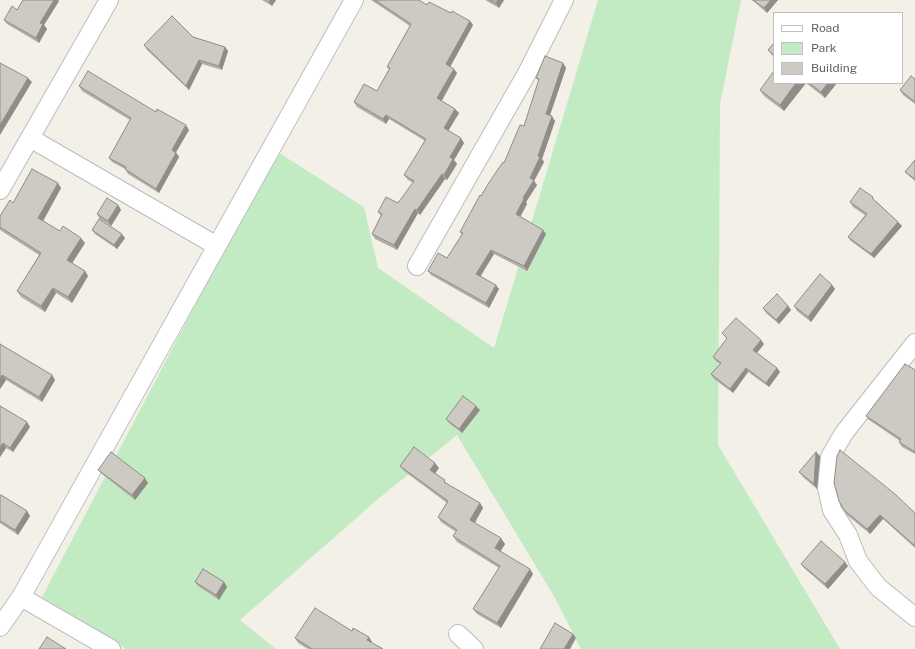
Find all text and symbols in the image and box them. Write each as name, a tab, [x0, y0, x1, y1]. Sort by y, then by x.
legend	[773, 12, 903, 84]
text: Road	[811, 21, 839, 35]
text: Park	[811, 41, 837, 55]
text: Building	[811, 61, 857, 75]

